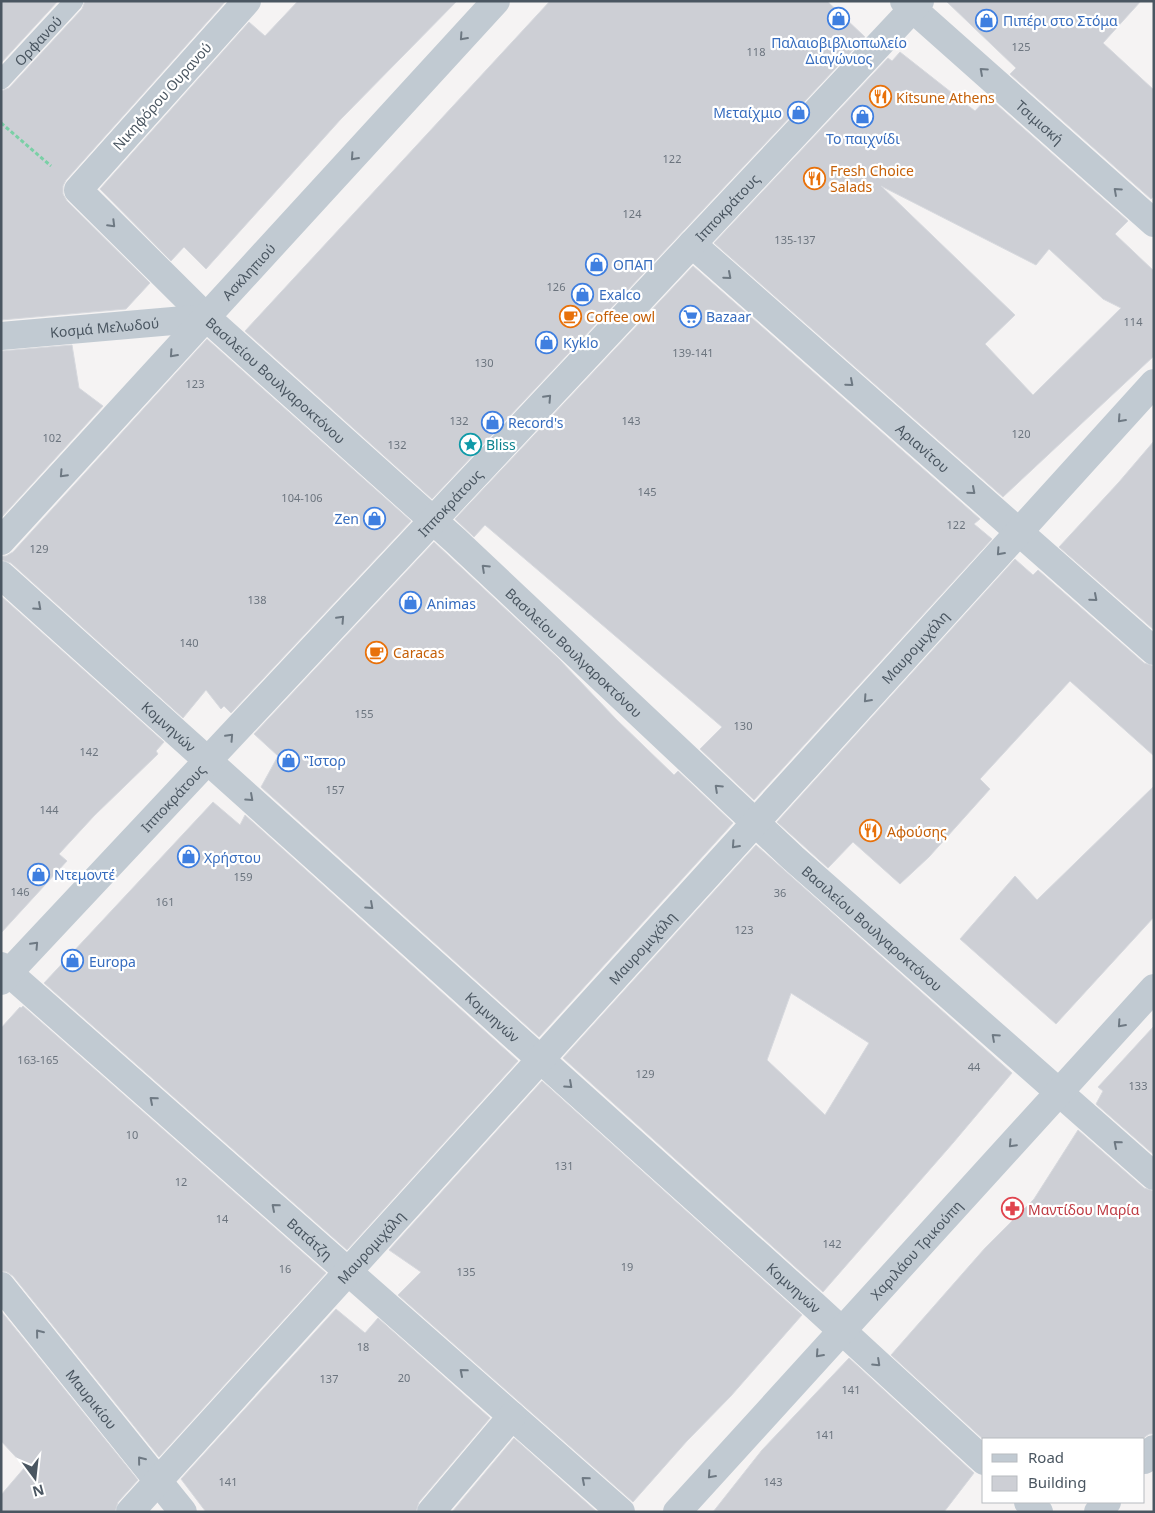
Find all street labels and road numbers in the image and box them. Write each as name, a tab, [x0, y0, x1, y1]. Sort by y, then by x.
street label: Ορφανού	[10, 11, 66, 70]
street label: Νικηφόρου Ουρανού	[108, 38, 216, 154]
street label: Τσιμισκή	[1012, 96, 1068, 148]
street label: Ιπποκράτους	[690, 169, 763, 245]
street label: Ασκληπιού	[217, 239, 279, 304]
street label: Βασιλείου Βουλγαροκτόνου	[202, 312, 350, 447]
street label: Κοσμά Μελωδού	[49, 313, 160, 341]
street label: Αριανίτου	[892, 419, 954, 476]
street label: Ιπποκράτους	[413, 464, 486, 540]
street label: Βασιλείου Βουλγαροκτόνου	[502, 583, 647, 721]
street label: Μαυρομιχάλη	[877, 606, 953, 687]
street label: Κομνηνών	[138, 697, 200, 755]
street label: Ιπποκράτους	[136, 760, 209, 836]
street label: Βασιλείου Βουλγαροκτόνου	[798, 861, 947, 995]
street label: Μαυρομιχάλη	[604, 907, 680, 988]
street label: Κομνηνών	[462, 987, 524, 1046]
street label: Χαριλάου Τρικούπη	[866, 1196, 966, 1303]
street label: Μαυρομιχάλη	[333, 1206, 409, 1287]
street label: Βατάτζη	[283, 1213, 337, 1263]
street label: Κομνηνών	[763, 1258, 825, 1317]
street label: Μαυρικίου	[62, 1365, 122, 1433]

